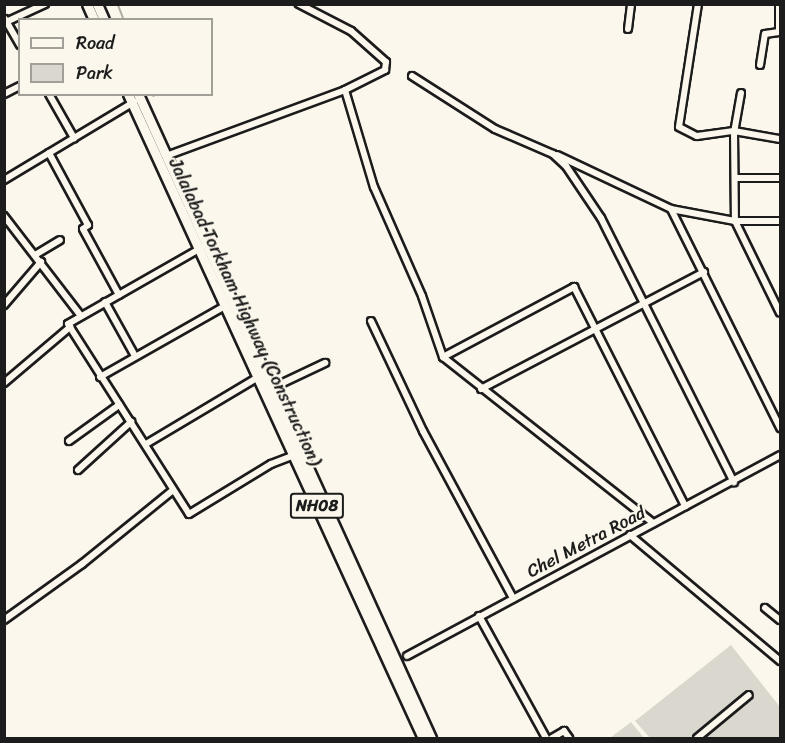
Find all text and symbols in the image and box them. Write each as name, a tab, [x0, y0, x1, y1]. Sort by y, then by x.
legend	[18, 18, 213, 96]
text: Road	[76, 27, 115, 59]
text: Park	[76, 57, 113, 89]
street label: Jalalabad Torkham Highway (Construction)	[164, 155, 326, 469]
road number: NH08	[288, 493, 346, 519]
street label: Chel Metra Road	[523, 502, 649, 582]

